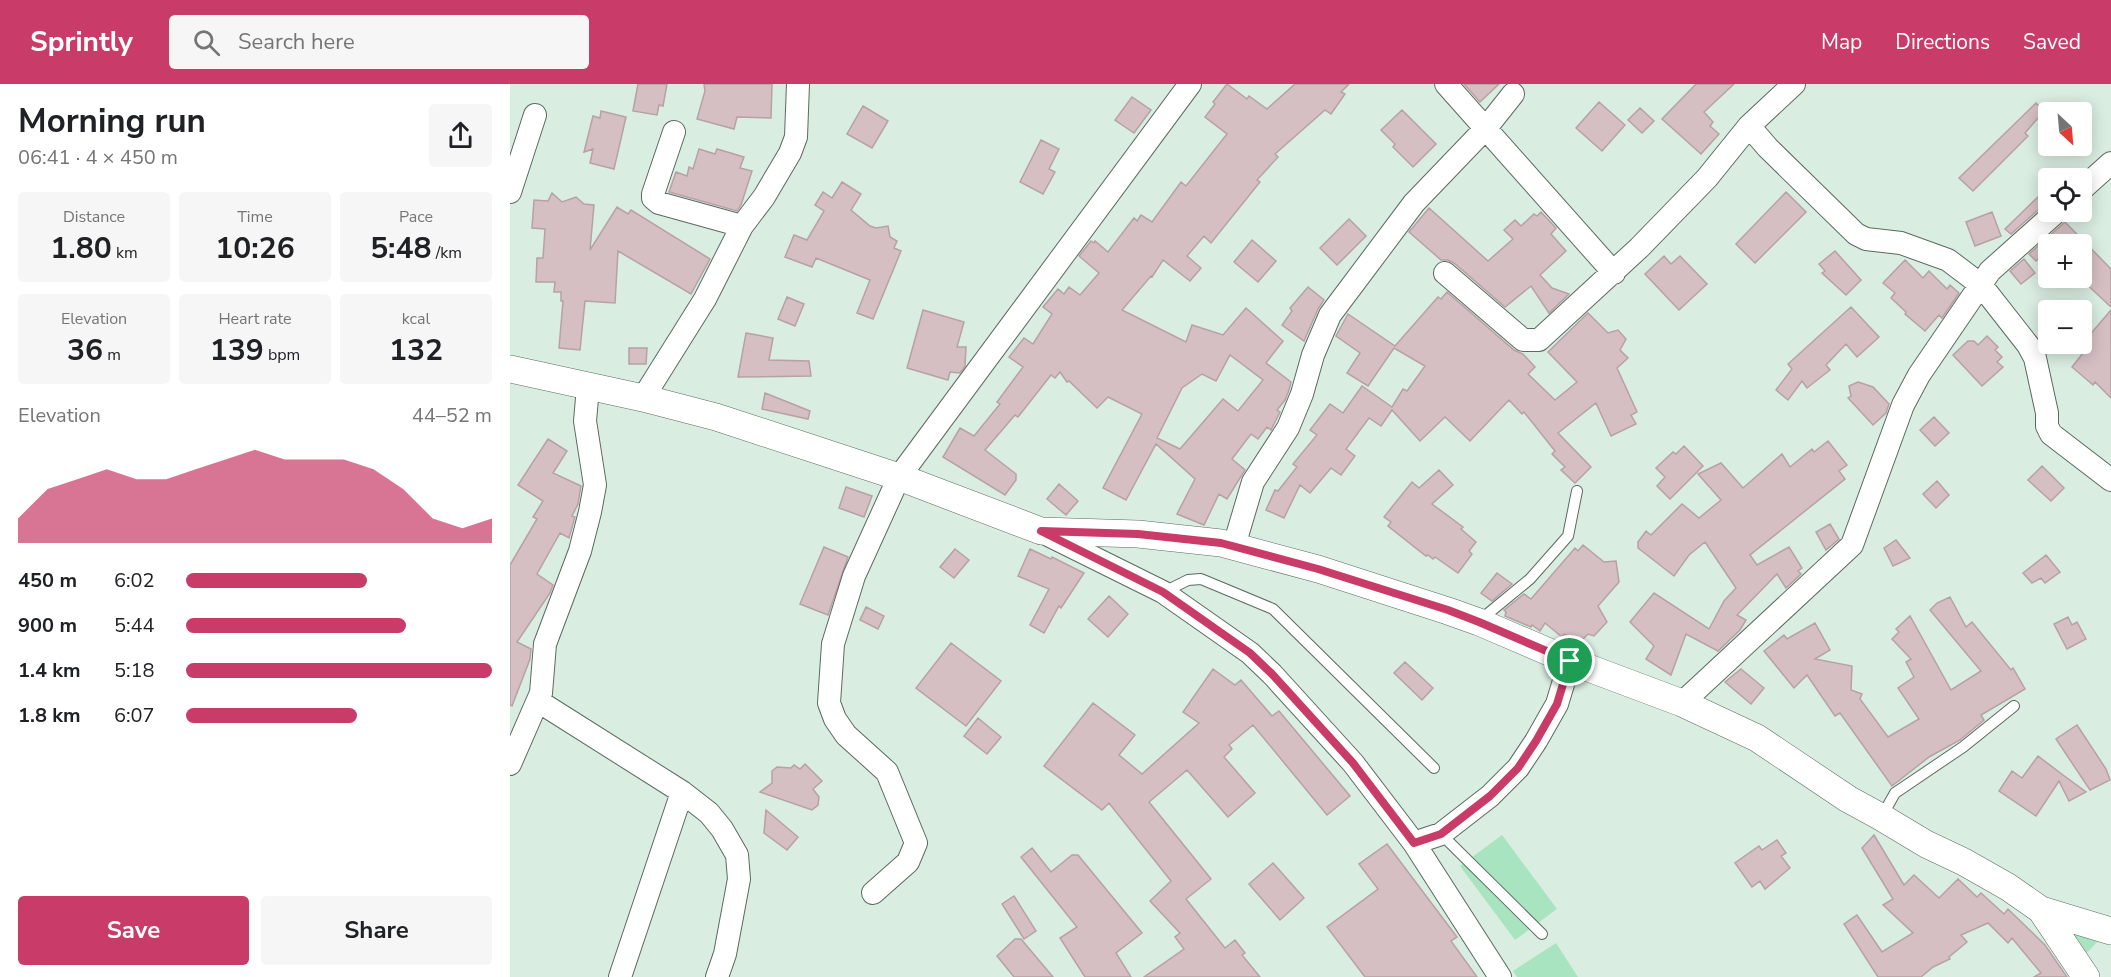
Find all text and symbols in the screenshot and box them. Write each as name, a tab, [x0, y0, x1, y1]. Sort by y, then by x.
search box	[169, 15, 589, 69]
text: Sprintly	[30, 23, 133, 61]
icon: search	[190, 26, 223, 59]
text: Search here	[238, 27, 355, 57]
text: Map	[1821, 28, 1862, 56]
text: Directions	[1895, 28, 1990, 56]
text: Saved	[2023, 28, 2081, 56]
text: Morning run	[18, 99, 206, 144]
north arrow	[2038, 102, 2092, 156]
map controls	[2038, 102, 2092, 354]
button: share	[429, 104, 492, 167]
text: 06:41 · 4 × 450 m	[18, 144, 178, 171]
button: locate	[2038, 168, 2092, 222]
text: Distance	[63, 206, 125, 228]
text: Time	[237, 206, 273, 228]
text: Pace	[399, 206, 433, 228]
text: 1.80	[50, 228, 112, 269]
text: 10:26	[215, 228, 295, 269]
text: 5:48	[370, 228, 432, 269]
button: +	[2038, 234, 2092, 288]
text: km	[112, 242, 138, 264]
text: /km	[432, 242, 462, 264]
button: −	[2038, 300, 2092, 354]
text: Elevation	[61, 308, 127, 330]
text: Heart rate	[218, 308, 292, 330]
text: kcal	[402, 308, 430, 330]
text: 36	[67, 330, 103, 371]
text: 139	[210, 330, 264, 371]
text: 132	[389, 330, 443, 371]
text: m	[103, 344, 121, 366]
text: bpm	[264, 344, 300, 366]
text: Elevation	[18, 402, 101, 429]
text: 44–52 m	[412, 402, 492, 429]
text: 450 m	[18, 567, 77, 594]
text: 6:02	[114, 567, 155, 594]
text: 900 m	[18, 612, 77, 639]
text: 5:44	[114, 612, 155, 639]
pin	[1544, 635, 1595, 686]
icon: arrive	[1553, 644, 1586, 677]
text: 1.4 km	[18, 657, 81, 684]
text: 5:18	[114, 657, 155, 684]
text: 1.8 km	[18, 702, 81, 729]
text: 6:07	[114, 702, 155, 729]
button: Save	[18, 896, 249, 965]
button: Share	[261, 896, 492, 965]

